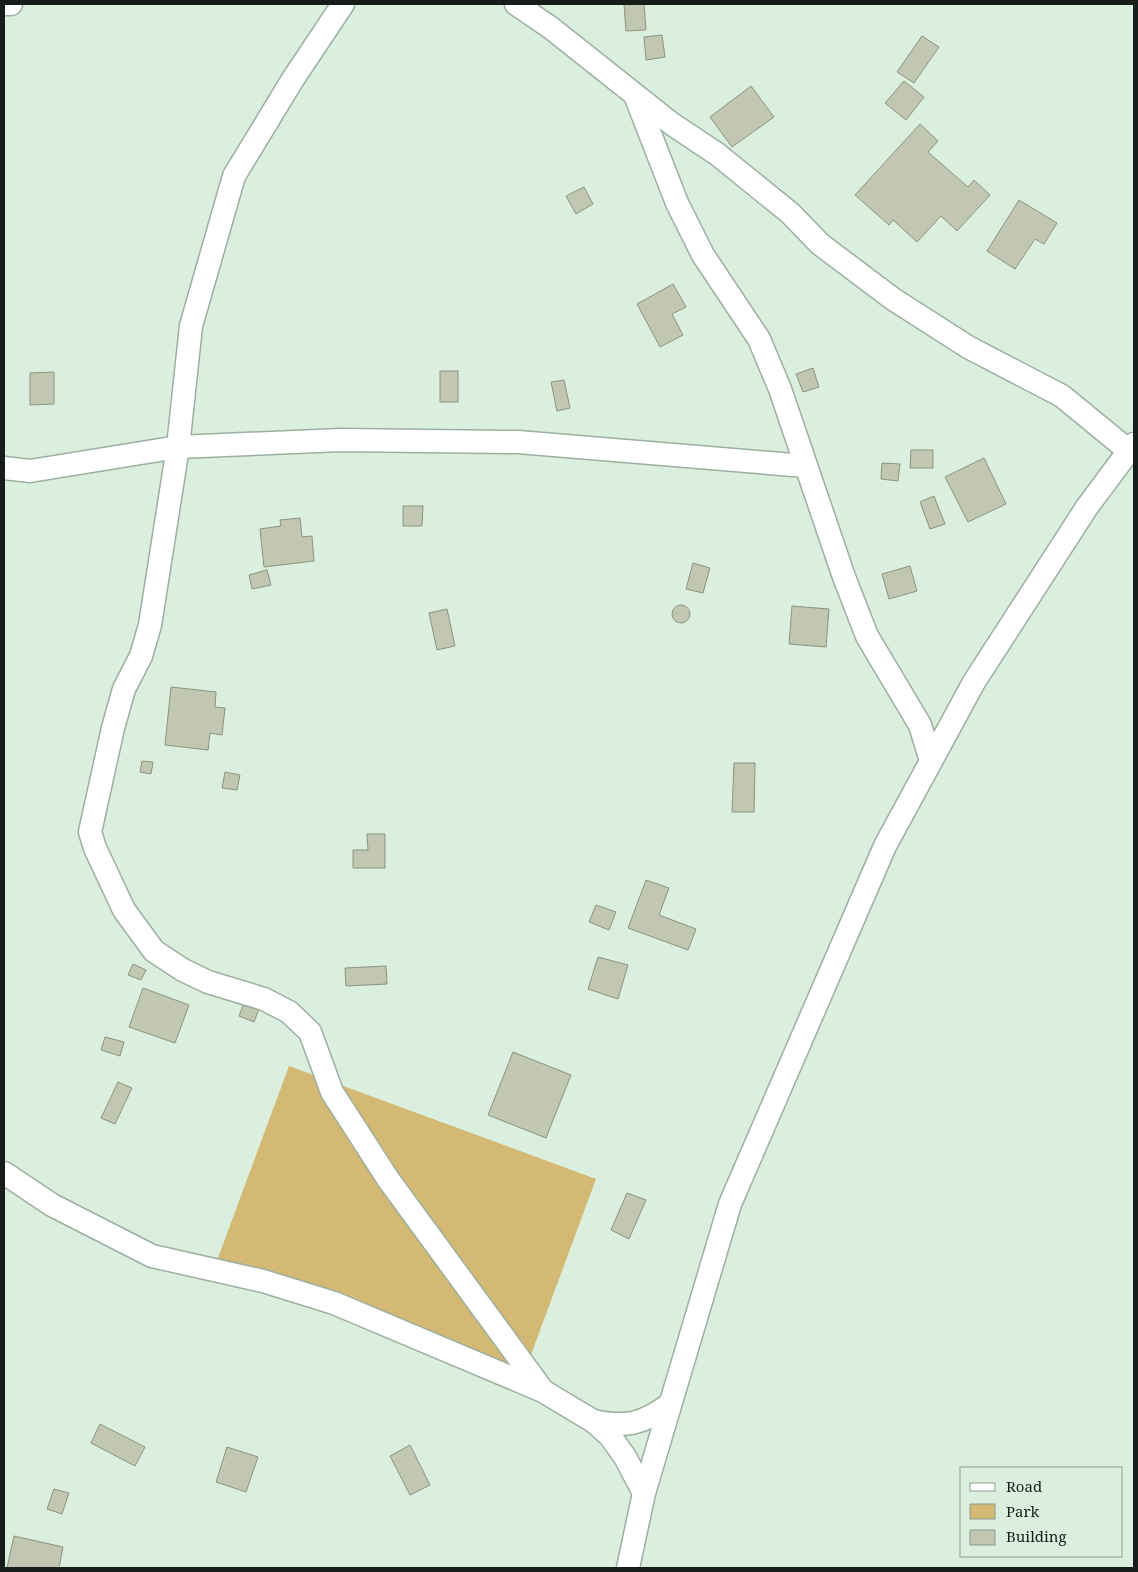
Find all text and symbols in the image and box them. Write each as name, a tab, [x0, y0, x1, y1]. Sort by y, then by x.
legend	[960, 1467, 1123, 1557]
text: Road	[1006, 1476, 1042, 1496]
text: Park	[1006, 1501, 1040, 1521]
text: Building	[1006, 1526, 1067, 1546]

